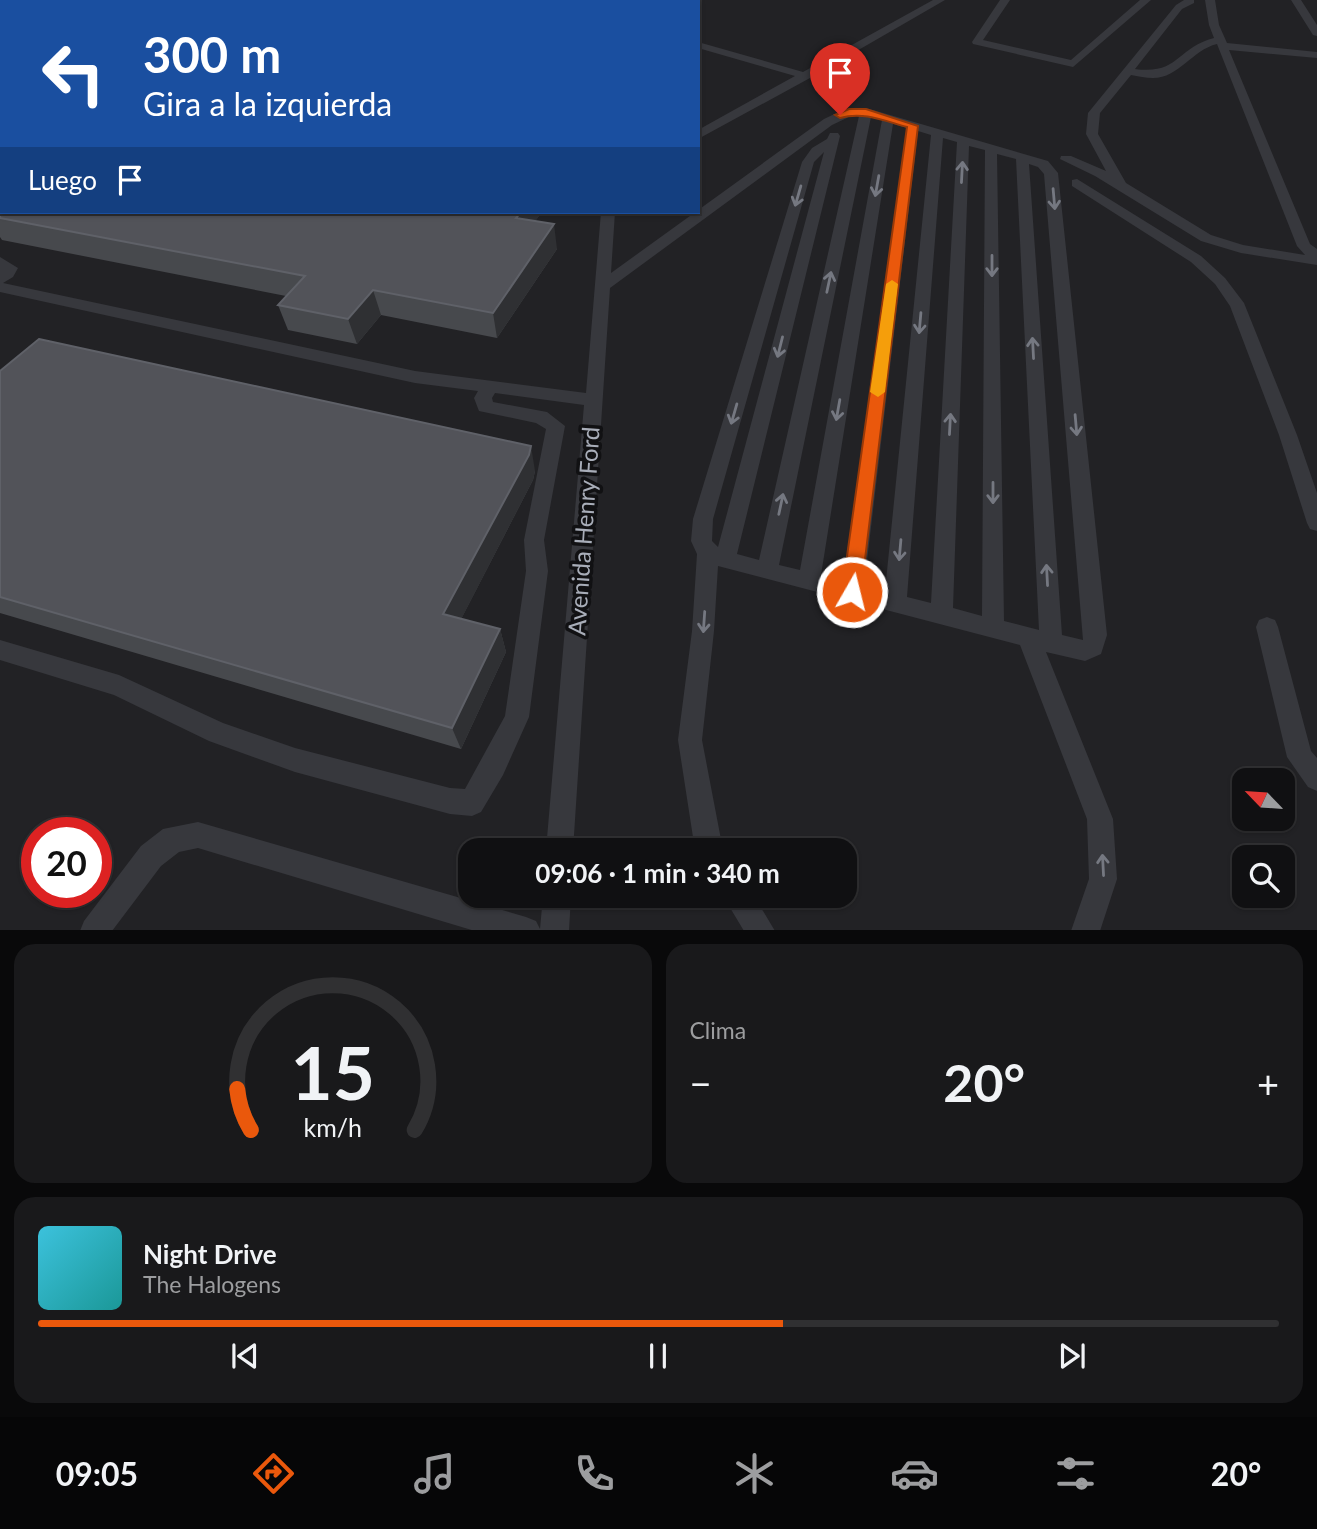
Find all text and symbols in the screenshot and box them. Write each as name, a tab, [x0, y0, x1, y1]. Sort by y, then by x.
text: 300 m	[143, 25, 281, 83]
icon: left	[28, 28, 119, 119]
pin	[810, 43, 870, 115]
icon: arrive	[821, 54, 859, 92]
text: Gira a la izquierda	[143, 84, 392, 123]
icon: arrive	[111, 161, 149, 199]
one-way arrow	[955, 161, 968, 184]
text: Luego	[28, 164, 97, 196]
one-way arrow	[870, 174, 883, 197]
one-way arrow	[790, 185, 803, 207]
one-way arrow	[1048, 187, 1061, 210]
one-way arrow	[985, 254, 999, 277]
one-way arrow	[823, 271, 837, 294]
one-way arrow	[913, 311, 926, 334]
one-way arrow	[772, 336, 785, 358]
one-way arrow	[1027, 337, 1040, 360]
one-way arrow	[831, 398, 844, 421]
one-way arrow	[726, 403, 739, 425]
one-way arrow	[944, 413, 957, 436]
one-way arrow	[1069, 414, 1082, 436]
street label: Avenida Henry Ford	[561, 426, 605, 636]
one-way arrow	[986, 482, 1000, 505]
one-way arrow	[775, 493, 789, 516]
one-way arrow	[893, 538, 906, 560]
position arrow	[815, 555, 889, 629]
one-way arrow	[1040, 564, 1053, 587]
one-way arrow	[697, 610, 710, 633]
north arrow	[1232, 768, 1295, 831]
map controls	[1232, 768, 1295, 908]
speed limit sign: 20	[21, 817, 112, 908]
button: search	[1232, 845, 1295, 908]
one-way arrow	[1096, 854, 1109, 877]
text: 09:06 · 1 min · 340 m	[535, 857, 780, 889]
text: Clima	[690, 1016, 746, 1044]
text: 15	[291, 1028, 375, 1116]
text: 20°	[943, 1051, 1025, 1113]
text: −	[690, 1060, 712, 1106]
text: +	[1257, 1060, 1279, 1106]
text: km/h	[303, 1111, 362, 1141]
text: Night Drive	[143, 1238, 277, 1270]
text: The Halogens	[143, 1270, 281, 1298]
icon: previous	[226, 1337, 264, 1375]
icon: pause	[639, 1337, 677, 1375]
icon: next	[1053, 1337, 1091, 1375]
icon: directions	[249, 1449, 298, 1498]
icon: music	[410, 1449, 459, 1498]
icon: phone	[570, 1449, 619, 1498]
icon: climate	[730, 1449, 779, 1498]
icon: car	[890, 1449, 939, 1498]
icon: filters	[1051, 1449, 1100, 1498]
text: 09:05	[56, 1454, 138, 1493]
text: 20°	[1211, 1454, 1261, 1493]

